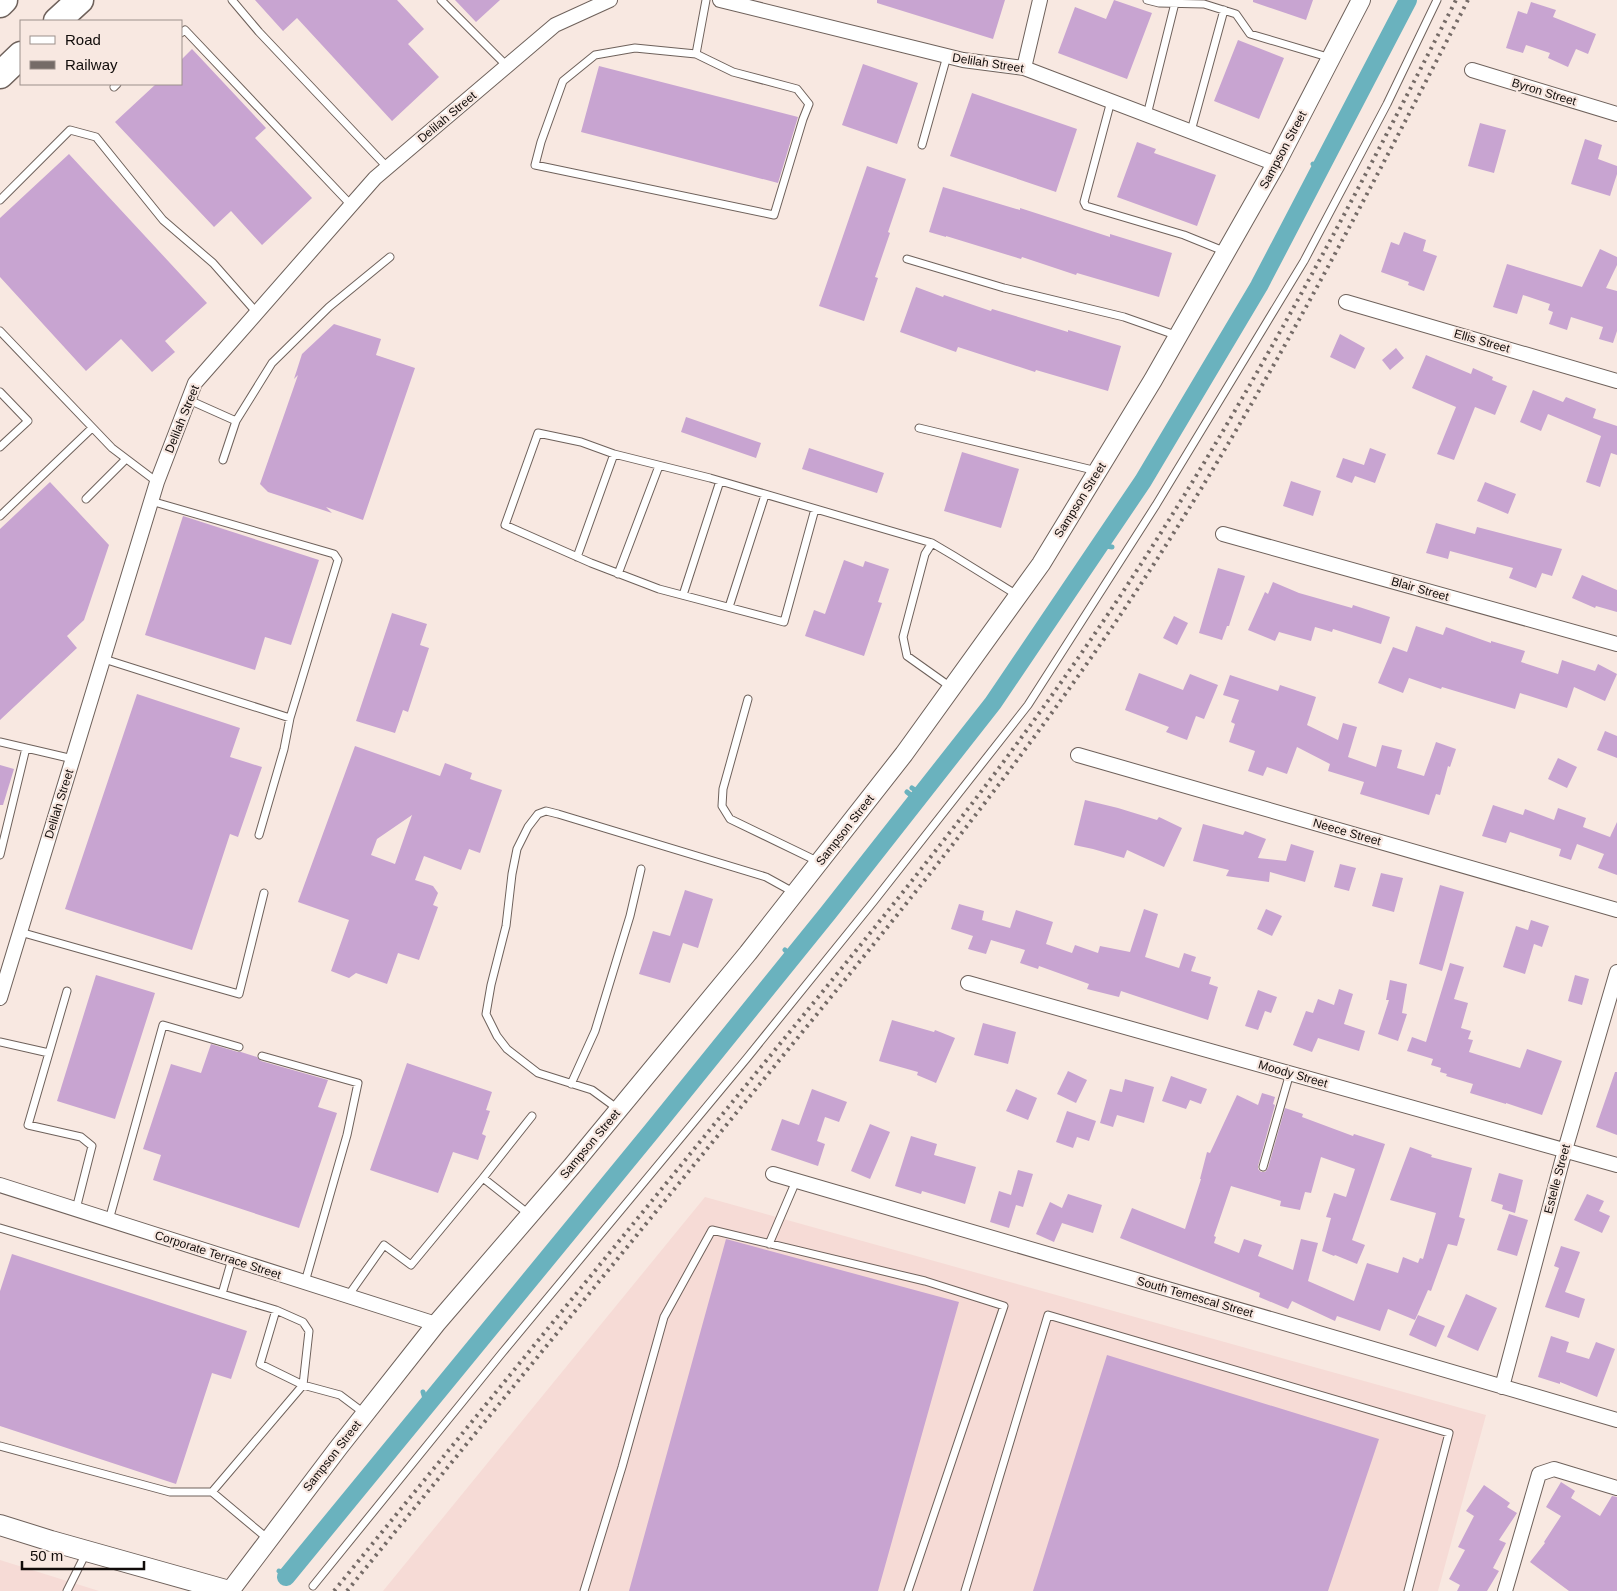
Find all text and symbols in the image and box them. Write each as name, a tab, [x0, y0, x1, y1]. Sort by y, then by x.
legend	[20, 20, 182, 85]
text: Road	[65, 31, 101, 48]
street label: Delilah Street	[951, 50, 1025, 76]
text: Railway	[65, 56, 118, 73]
street label: Byron Street	[1510, 76, 1579, 109]
street label: Delilah Street	[415, 88, 480, 146]
street label: Sampson Street	[1257, 108, 1310, 191]
street label: Ellis Street	[1453, 326, 1512, 356]
street label: Delilah Street	[162, 382, 202, 455]
street label: Sampson Street	[1051, 459, 1109, 540]
street label: Blair Street	[1390, 574, 1451, 604]
street label: Delilah Street	[42, 767, 76, 840]
street label: Sampson Street	[813, 791, 877, 868]
street label: Neece Street	[1311, 816, 1383, 849]
street label: Moody Street	[1257, 1057, 1330, 1091]
street label: Sampson Street	[557, 1106, 623, 1181]
street label: Estelle Street	[1541, 1142, 1573, 1215]
street label: Corporate Terrace Street	[153, 1228, 283, 1282]
street label: South Temescal Street	[1135, 1274, 1255, 1321]
street label: Sampson Street	[300, 1417, 364, 1494]
scale bar	[22, 1538, 145, 1570]
text: 50 m	[30, 1547, 63, 1564]

